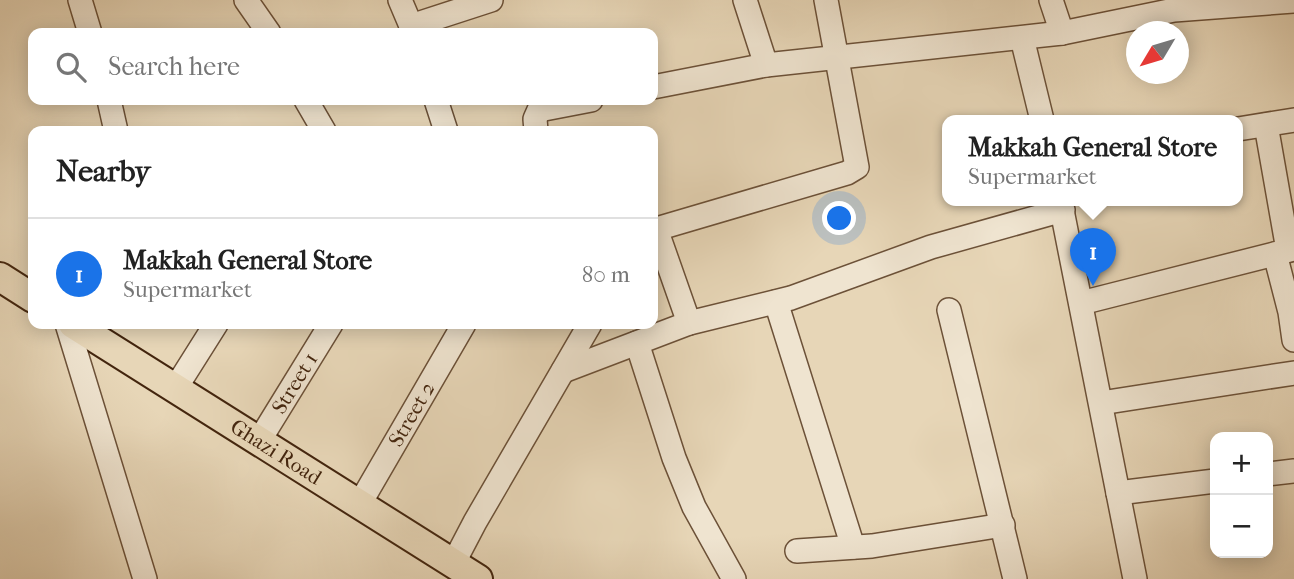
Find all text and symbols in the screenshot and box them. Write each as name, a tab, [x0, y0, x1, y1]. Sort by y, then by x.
north arrow	[1126, 21, 1189, 84]
search box	[28, 28, 658, 105]
icon: search	[52, 48, 90, 86]
text: Search here	[108, 51, 240, 82]
popup	[942, 115, 1243, 206]
text: Makkah General Store	[968, 132, 1217, 163]
text: Nearby	[56, 154, 151, 189]
text: Supermarket	[968, 163, 1097, 190]
your location	[822, 201, 856, 235]
pin: 1	[1070, 228, 1116, 286]
text: Makkah General Store	[123, 245, 372, 276]
text: 1	[75, 261, 83, 288]
text: 80 m	[582, 261, 630, 288]
text: Supermarket	[123, 276, 252, 303]
street label: Street 1	[267, 348, 323, 418]
street label: Street 2	[384, 377, 440, 451]
street label: Ghazi Road	[226, 414, 327, 490]
map controls	[1210, 432, 1273, 558]
button: +	[1210, 432, 1273, 495]
button: −	[1210, 495, 1273, 558]

